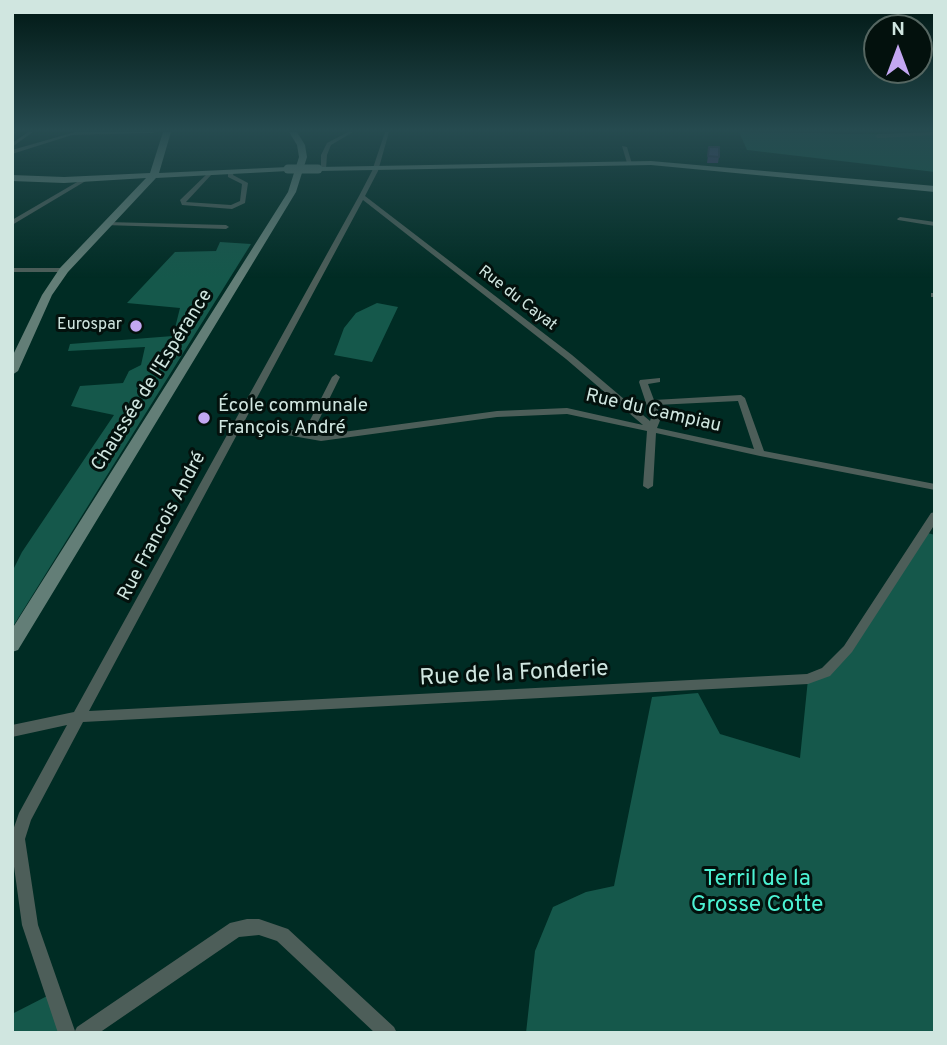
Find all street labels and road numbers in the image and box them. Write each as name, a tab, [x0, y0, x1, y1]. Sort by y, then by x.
street label: Rue du Cayat	[474, 262, 560, 336]
street label: Chaussée de l'Espérance	[88, 286, 218, 476]
street label: Rue du Campiau	[583, 385, 723, 439]
street label: Rue Francois André	[114, 449, 212, 605]
street label: Rue de la Fonderie	[419, 656, 609, 694]

